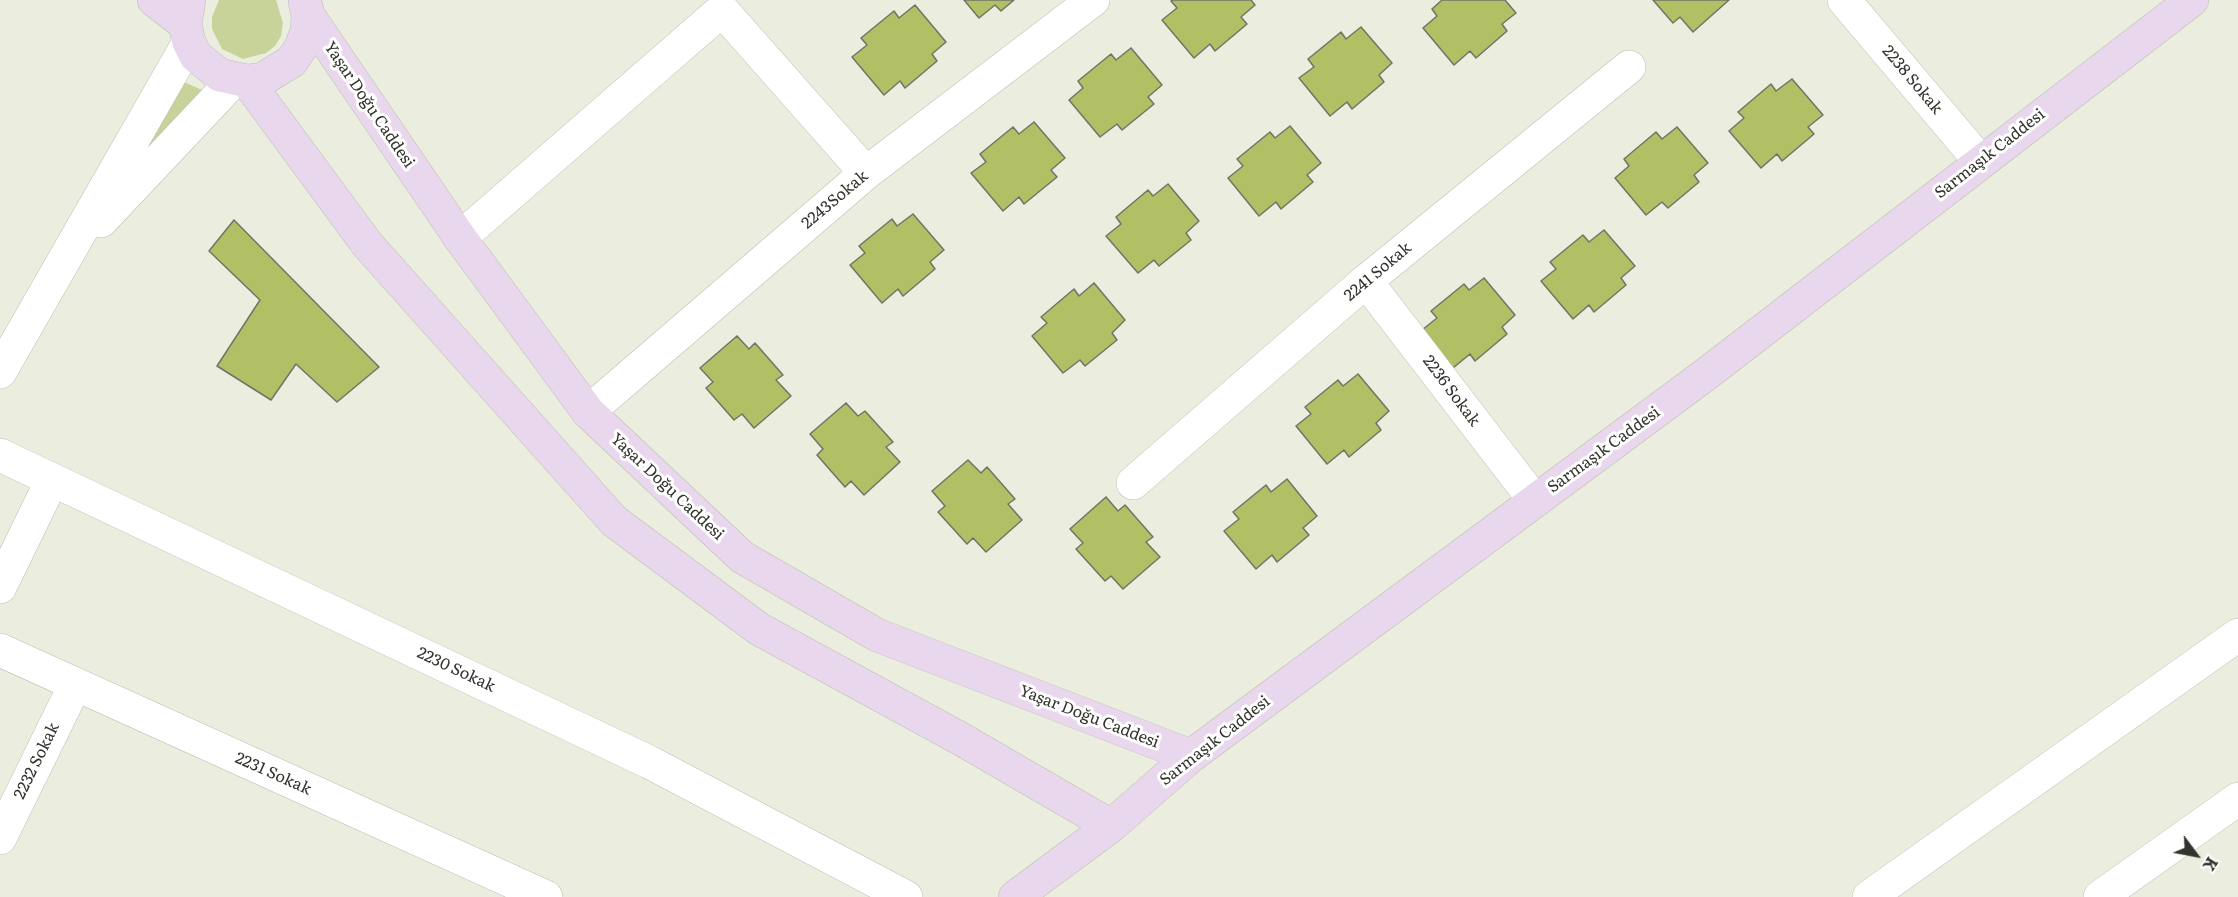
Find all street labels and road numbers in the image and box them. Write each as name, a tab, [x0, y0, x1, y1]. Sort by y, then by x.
street label: Yaşar Doğu Caddesi	[320, 38, 418, 172]
street label: 2238 Sokak	[1878, 42, 1946, 118]
street label: Sarmaşık Caddesi	[1931, 105, 2049, 203]
street label: 2243Sokak	[798, 167, 872, 233]
street label: 2241 Sokak	[1341, 238, 1415, 306]
street label: 2236 Sokak	[1418, 352, 1484, 430]
street label: Sarmaşık Caddesi	[1544, 403, 1664, 497]
street label: Yaşar Doğu Caddesi	[606, 429, 728, 545]
street label: 2230 Sokak	[414, 644, 498, 696]
street label: Yaşar Doğu Caddesi	[1016, 681, 1162, 753]
street label: Sarmaşık Caddesi	[1156, 692, 1274, 790]
street label: 2232 Sokak	[10, 720, 64, 802]
street label: 2231 Sokak	[232, 749, 314, 799]

